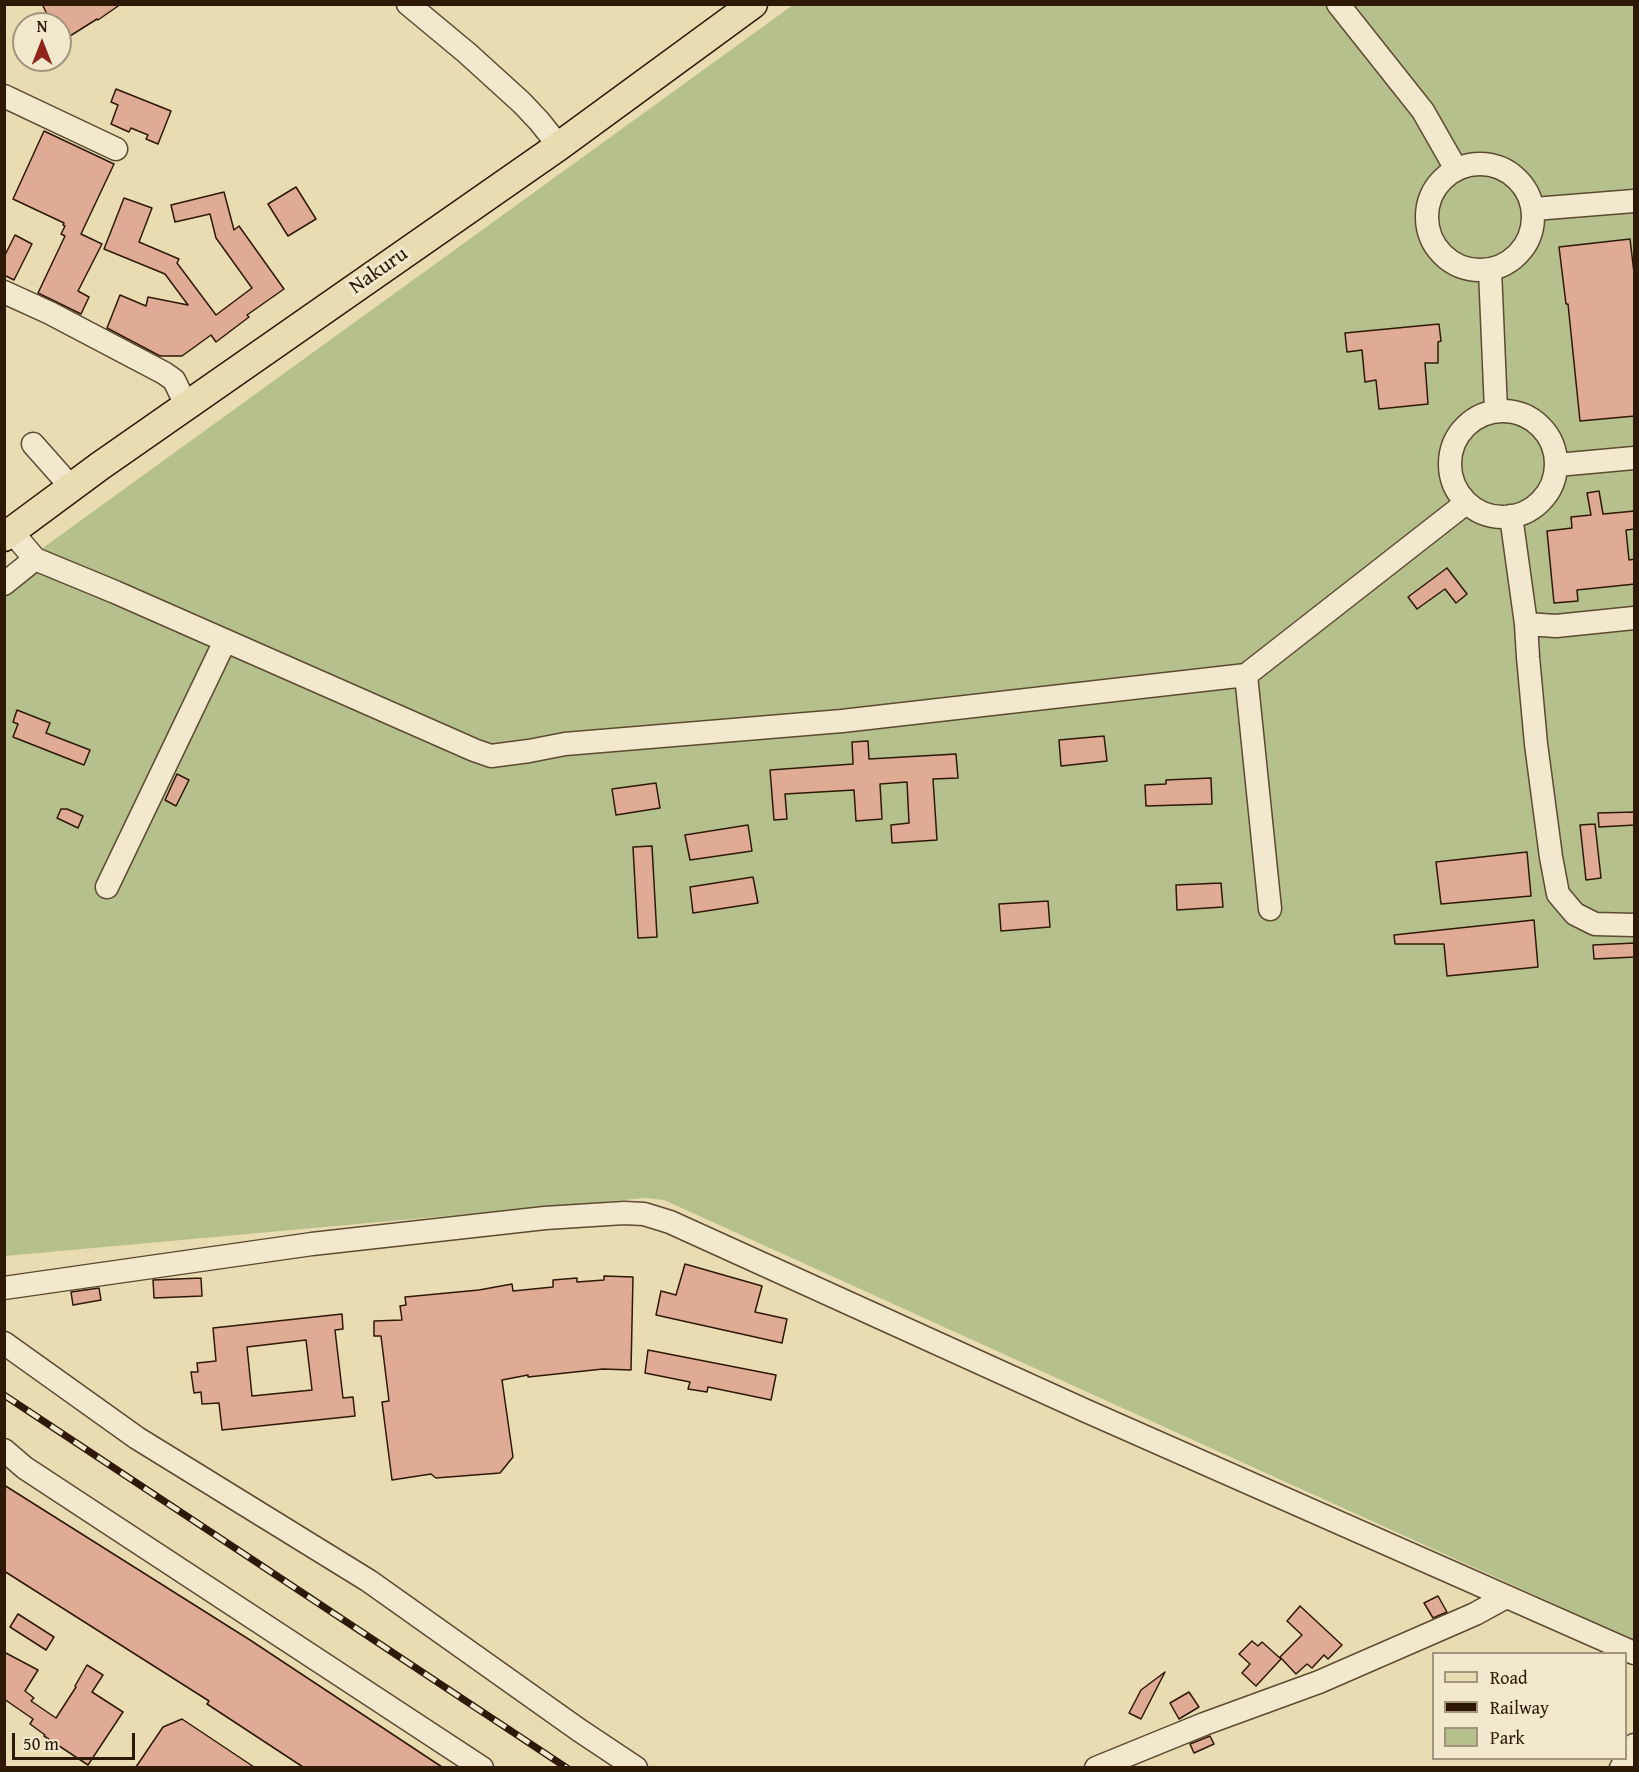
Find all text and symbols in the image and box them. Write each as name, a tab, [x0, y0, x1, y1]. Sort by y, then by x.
north arrow	[12, 12, 72, 72]
text: N	[37, 14, 47, 38]
street label: Nakuru	[345, 242, 413, 300]
legend	[1432, 1652, 1627, 1760]
text: Road	[1490, 1664, 1528, 1691]
text: Railway	[1490, 1694, 1549, 1721]
scale bar	[15, 1721, 138, 1759]
text: Park	[1490, 1724, 1525, 1751]
text: 50 m	[23, 1730, 59, 1757]

